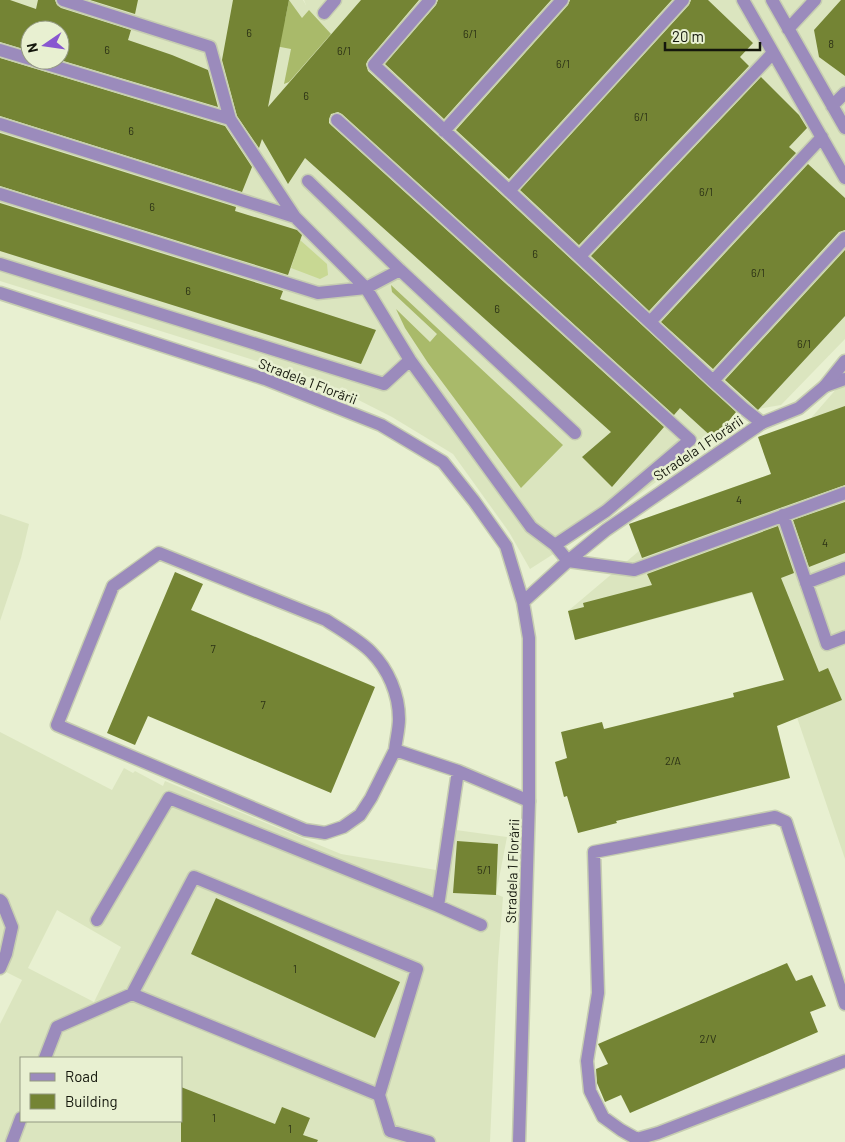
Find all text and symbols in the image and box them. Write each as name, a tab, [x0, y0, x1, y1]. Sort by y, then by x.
north arrow	[20, 20, 70, 70]
scale bar	[665, 20, 760, 52]
house number: 6	[246, 26, 252, 39]
house number: 6/1	[463, 27, 477, 40]
text: 20 m	[672, 27, 704, 45]
house number: 8	[828, 37, 834, 50]
text: N	[23, 42, 41, 54]
house number: 6	[104, 43, 110, 56]
house number: 6/1	[337, 44, 351, 57]
house number: 6/1	[556, 57, 570, 70]
house number: 6	[303, 89, 309, 102]
house number: 6/1	[634, 110, 648, 123]
house number: 6	[128, 124, 134, 137]
house number: 6/1	[699, 185, 713, 198]
house number: 6	[149, 200, 155, 213]
house number: 6	[532, 247, 538, 260]
house number: 6/1	[751, 266, 765, 279]
house number: 6	[185, 284, 191, 297]
house number: 6	[494, 302, 500, 315]
house number: 6/1	[797, 337, 811, 350]
street label: Stradela 1 Florării	[256, 354, 360, 408]
street label: Stradela 1 Florării	[650, 412, 746, 484]
house number: 4	[736, 493, 742, 506]
house number: 4	[822, 536, 828, 549]
house number: 7	[210, 642, 216, 655]
house number: 7	[260, 698, 266, 711]
house number: 2/A	[665, 754, 681, 767]
street label: Stradela 1 Florării	[502, 818, 522, 924]
house number: 5/1	[477, 863, 491, 876]
house number: 1	[293, 962, 297, 975]
house number: 2/V	[700, 1032, 717, 1045]
legend	[20, 1057, 182, 1122]
text: Road	[65, 1067, 98, 1085]
text: Building	[65, 1092, 118, 1110]
house number: 1	[212, 1111, 216, 1124]
house number: 1	[288, 1122, 292, 1135]

